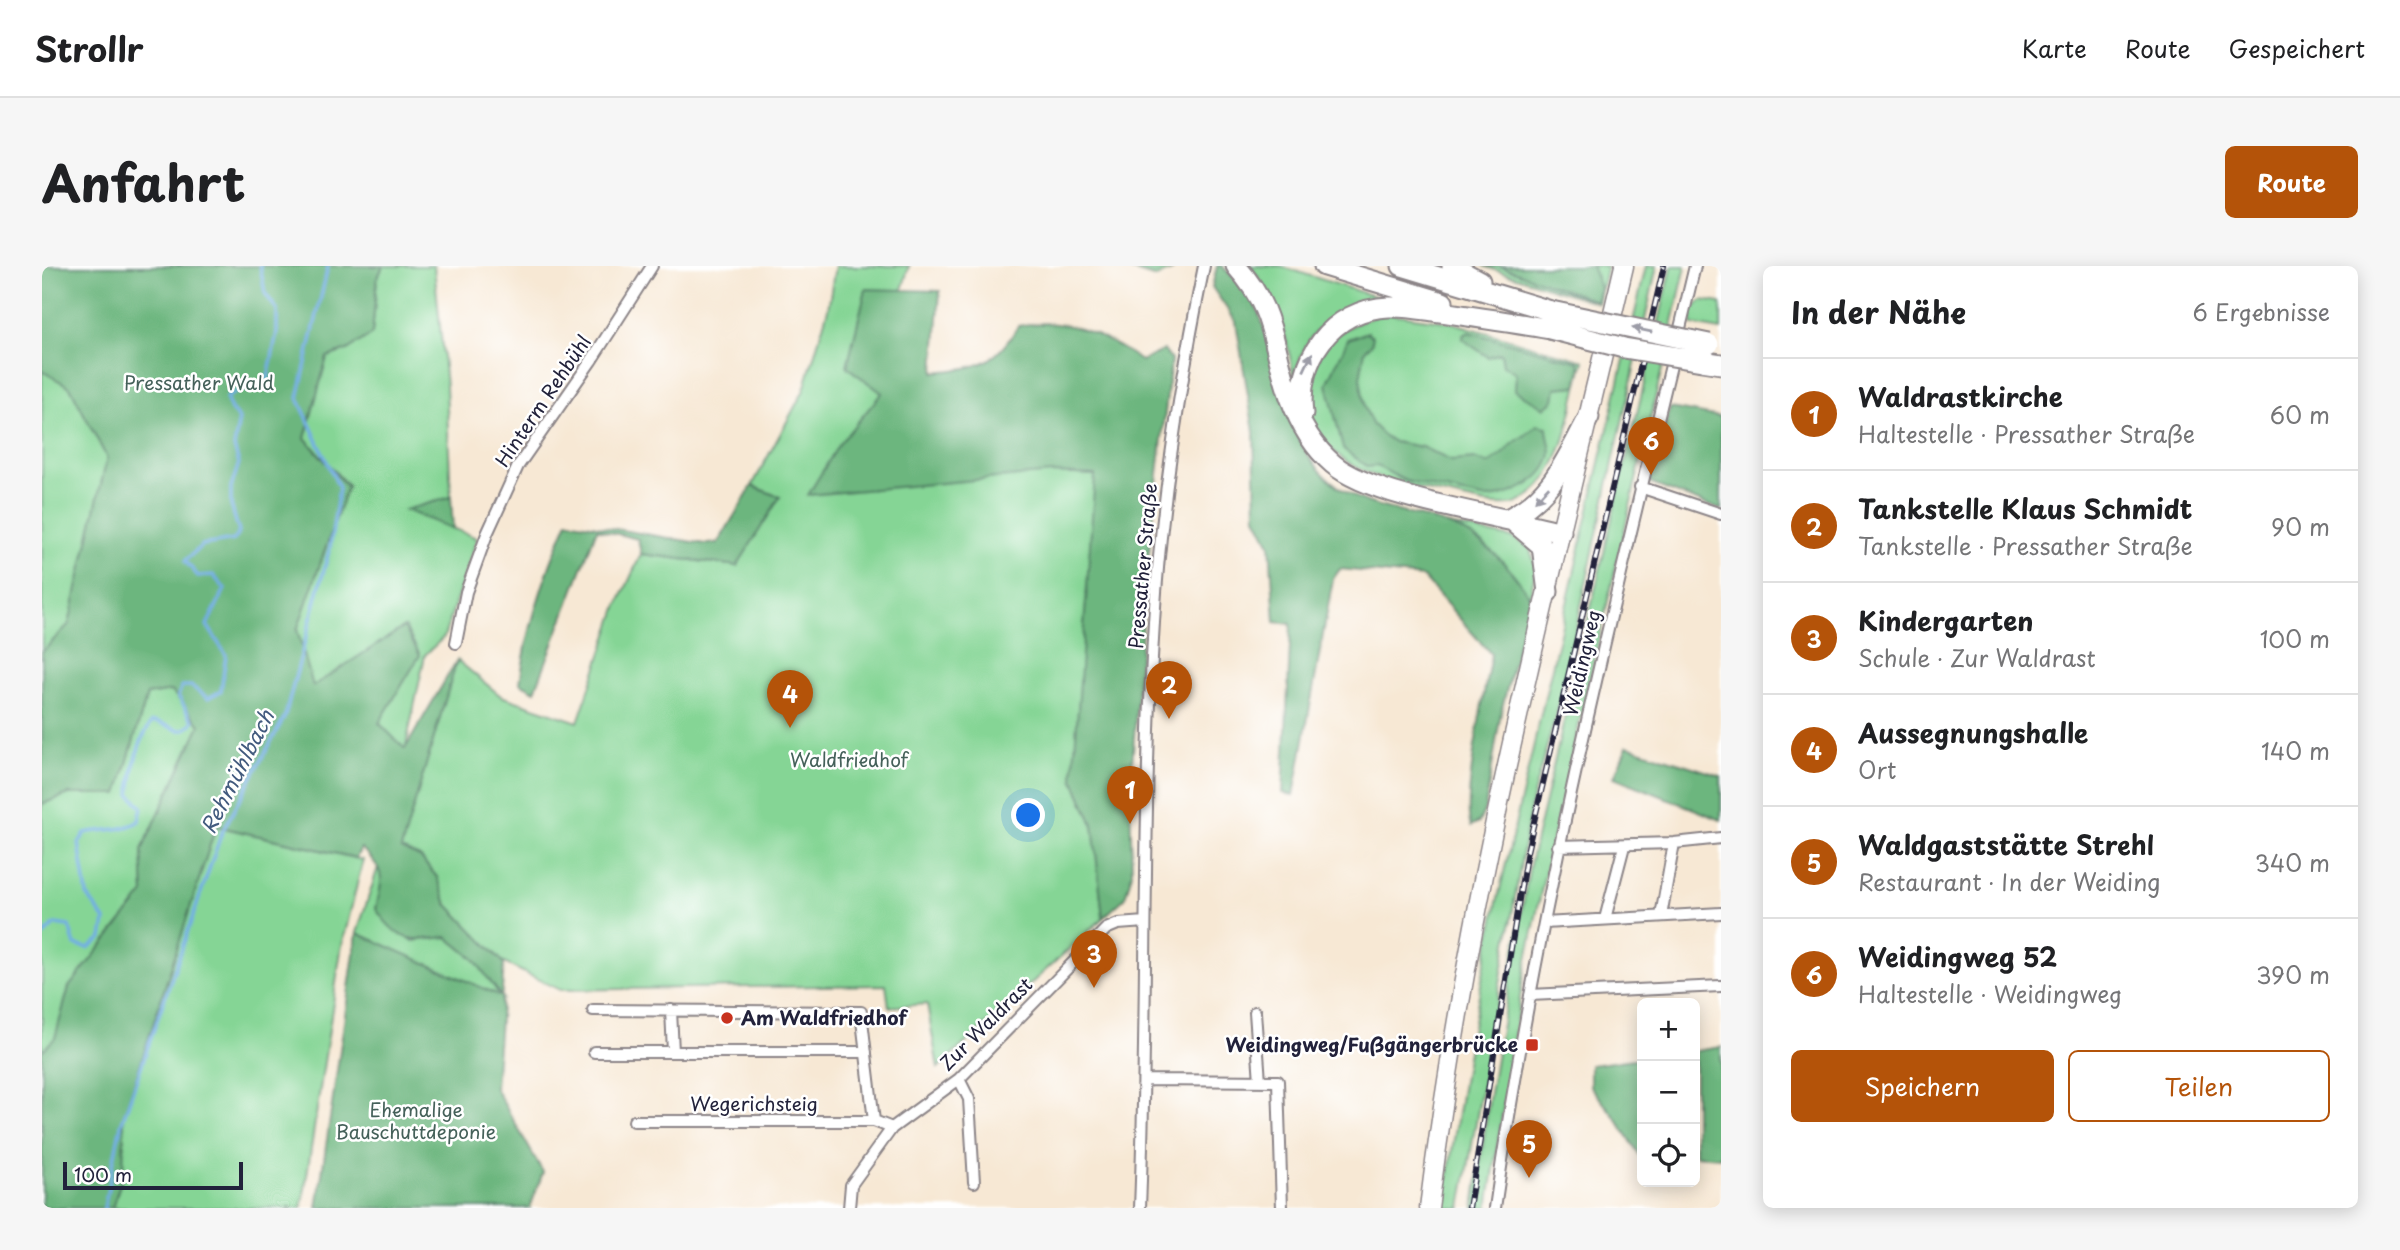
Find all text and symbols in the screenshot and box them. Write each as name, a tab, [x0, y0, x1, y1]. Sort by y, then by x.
text: Strollr	[35, 23, 144, 73]
text: Karte	[2022, 30, 2087, 66]
text: Route	[2125, 30, 2191, 66]
text: Gespeichert	[2229, 30, 2365, 66]
text: Anfahrt	[42, 145, 245, 219]
button: Route	[2225, 146, 2358, 218]
text: In der Nähe	[1791, 289, 1966, 334]
text: 6 Ergebnisse	[2193, 294, 2330, 329]
one-way arrow	[1631, 325, 1653, 336]
street label: Hinterm Rehbühl	[487, 329, 597, 472]
one-way arrow	[1303, 352, 1314, 373]
park label: Pressather Wald	[124, 368, 274, 396]
text: Waldrastkirche	[1858, 377, 2063, 416]
text: 1	[1809, 397, 1820, 432]
text: 60 m	[2270, 397, 2330, 432]
text: Haltestelle · Pressather Straße	[1858, 416, 2195, 451]
pin: 6	[1628, 417, 1674, 475]
street label: Pressather Straße	[1121, 482, 1163, 650]
one-way arrow	[1535, 485, 1551, 502]
text: Tankstelle Klaus Schmidt	[1858, 489, 2192, 528]
text: 2	[1806, 509, 1822, 544]
text: 90 m	[2271, 509, 2330, 544]
text: Tankstelle · Pressather Straße	[1858, 528, 2193, 563]
text: Kindergarten	[1858, 601, 2033, 640]
street label: Weidingweg	[1555, 607, 1607, 719]
text: 3	[1806, 621, 1822, 656]
text: 100 m	[2260, 621, 2330, 656]
text: Schule · Zur Waldrast	[1858, 640, 2096, 675]
pin: 2	[1146, 661, 1192, 719]
pin: 4	[767, 670, 813, 728]
water label: Rehmühlbach	[191, 703, 281, 838]
text: Aussegnungshalle	[1858, 713, 2088, 752]
text: 4	[1806, 733, 1822, 768]
text: 140 m	[2261, 733, 2330, 768]
park label: Waldfriedhof	[790, 745, 910, 773]
text: Ort	[1858, 752, 1896, 787]
pin: 1	[1107, 766, 1153, 824]
your location	[1011, 798, 1045, 832]
text: Waldgaststätte Strehl	[1858, 825, 2154, 864]
text: 5	[1807, 845, 1821, 880]
text: 340 m	[2255, 845, 2330, 880]
text: Restaurant · In der Weiding	[1858, 864, 2161, 899]
pin: 3	[1071, 930, 1117, 988]
text: Weidingweg 52	[1858, 937, 2057, 976]
text: 6	[1806, 957, 1822, 992]
text: 390 m	[2256, 957, 2330, 992]
street label: Zur Waldrast	[932, 970, 1038, 1076]
text: Haltestelle · Weidingweg	[1858, 976, 2122, 1011]
map controls	[1637, 998, 1700, 1187]
button: +	[1637, 998, 1700, 1061]
place label: Am Waldfriedhof	[741, 1003, 908, 1031]
marker: Am Waldfriedhof	[719, 1010, 735, 1026]
place label: Weidingweg/Fußgängerbrücke	[1226, 1030, 1518, 1058]
marker: Weidingweg/Fußgängerbrücke	[1524, 1037, 1540, 1053]
button: Speichern	[1791, 1050, 2054, 1122]
button: Teilen	[2068, 1050, 2330, 1122]
button: −	[1637, 1061, 1700, 1124]
street label: Wegerichsteig	[690, 1089, 818, 1117]
park label: Ehemalige Bauschuttdeponie	[336, 1095, 496, 1145]
pin: 5	[1506, 1120, 1552, 1178]
button: locate	[1637, 1124, 1700, 1187]
scale bar	[63, 1159, 243, 1191]
text: 100 m	[74, 1160, 132, 1188]

